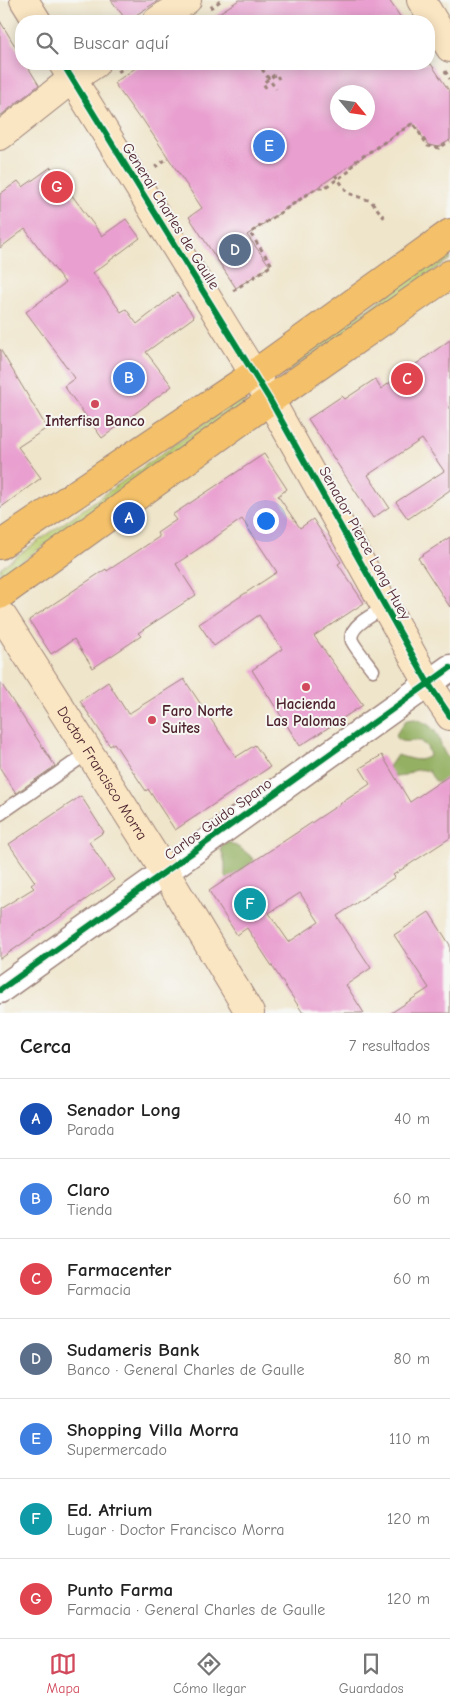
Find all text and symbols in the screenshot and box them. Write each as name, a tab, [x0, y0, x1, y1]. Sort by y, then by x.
search box	[15, 15, 435, 70]
icon: search	[33, 29, 61, 57]
text: Buscar aquí	[73, 32, 169, 54]
north arrow	[330, 85, 375, 130]
pin: E	[253, 127, 285, 165]
street label: General Charles de Gaulle	[118, 139, 224, 293]
pin: G	[41, 168, 73, 206]
pin: D	[219, 231, 251, 269]
pin: B	[113, 359, 145, 397]
pin: C	[391, 360, 423, 398]
marker: Interfisa Banco	[89, 398, 101, 410]
place label: Interfisa Banco	[45, 412, 145, 430]
street label: Senador Pierce Long Huey	[315, 463, 415, 623]
pin: A	[113, 499, 145, 537]
your location	[253, 508, 279, 534]
marker: Hacienda Las Palomas	[300, 681, 312, 693]
place label: Hacienda Las Palomas	[266, 695, 346, 730]
place label: Faro Norte Suites	[162, 702, 233, 737]
street label: Doctor Francisco Morra	[53, 703, 151, 843]
marker: Faro Norte Suites	[146, 714, 158, 726]
street label: Carlos Guido Spano	[161, 774, 275, 864]
pin: F	[234, 885, 266, 923]
text: Cerca	[20, 1034, 71, 1058]
text: 7 resultados	[349, 1037, 430, 1055]
text: Senador Long	[67, 1099, 181, 1121]
text: A	[32, 1110, 40, 1128]
text: 40 m	[394, 1110, 430, 1128]
text: Parada	[67, 1121, 115, 1139]
text: Claro	[67, 1179, 110, 1201]
text: B	[31, 1190, 41, 1208]
text: 60 m	[393, 1190, 430, 1208]
text: Tienda	[67, 1201, 113, 1219]
text: Farmacenter	[67, 1259, 171, 1281]
text: C	[31, 1270, 41, 1288]
text: 60 m	[393, 1270, 430, 1288]
text: Farmacia	[67, 1281, 131, 1299]
text: Sudameris Bank	[67, 1339, 199, 1361]
text: D	[31, 1350, 41, 1368]
text: 80 m	[393, 1350, 430, 1368]
text: Banco · General Charles de Gaulle	[67, 1361, 304, 1379]
text: Shopping Villa Morra	[67, 1419, 239, 1441]
text: E	[31, 1430, 41, 1448]
text: 110 m	[389, 1430, 430, 1448]
text: Supermercado	[67, 1441, 167, 1459]
text: Ed. Atrium	[67, 1499, 152, 1521]
text: F	[31, 1510, 41, 1528]
text: 120 m	[387, 1510, 430, 1528]
text: Lugar · Doctor Francisco Morra	[67, 1521, 284, 1539]
text: Punto Farma	[67, 1579, 173, 1601]
text: G	[30, 1590, 42, 1608]
text: 120 m	[387, 1590, 430, 1608]
text: Farmacia · General Charles de Gaulle	[67, 1601, 325, 1619]
tab: Mapa	[46, 1650, 80, 1697]
tab: Cómo llegar	[173, 1650, 246, 1697]
tab: Guardados	[339, 1650, 404, 1697]

